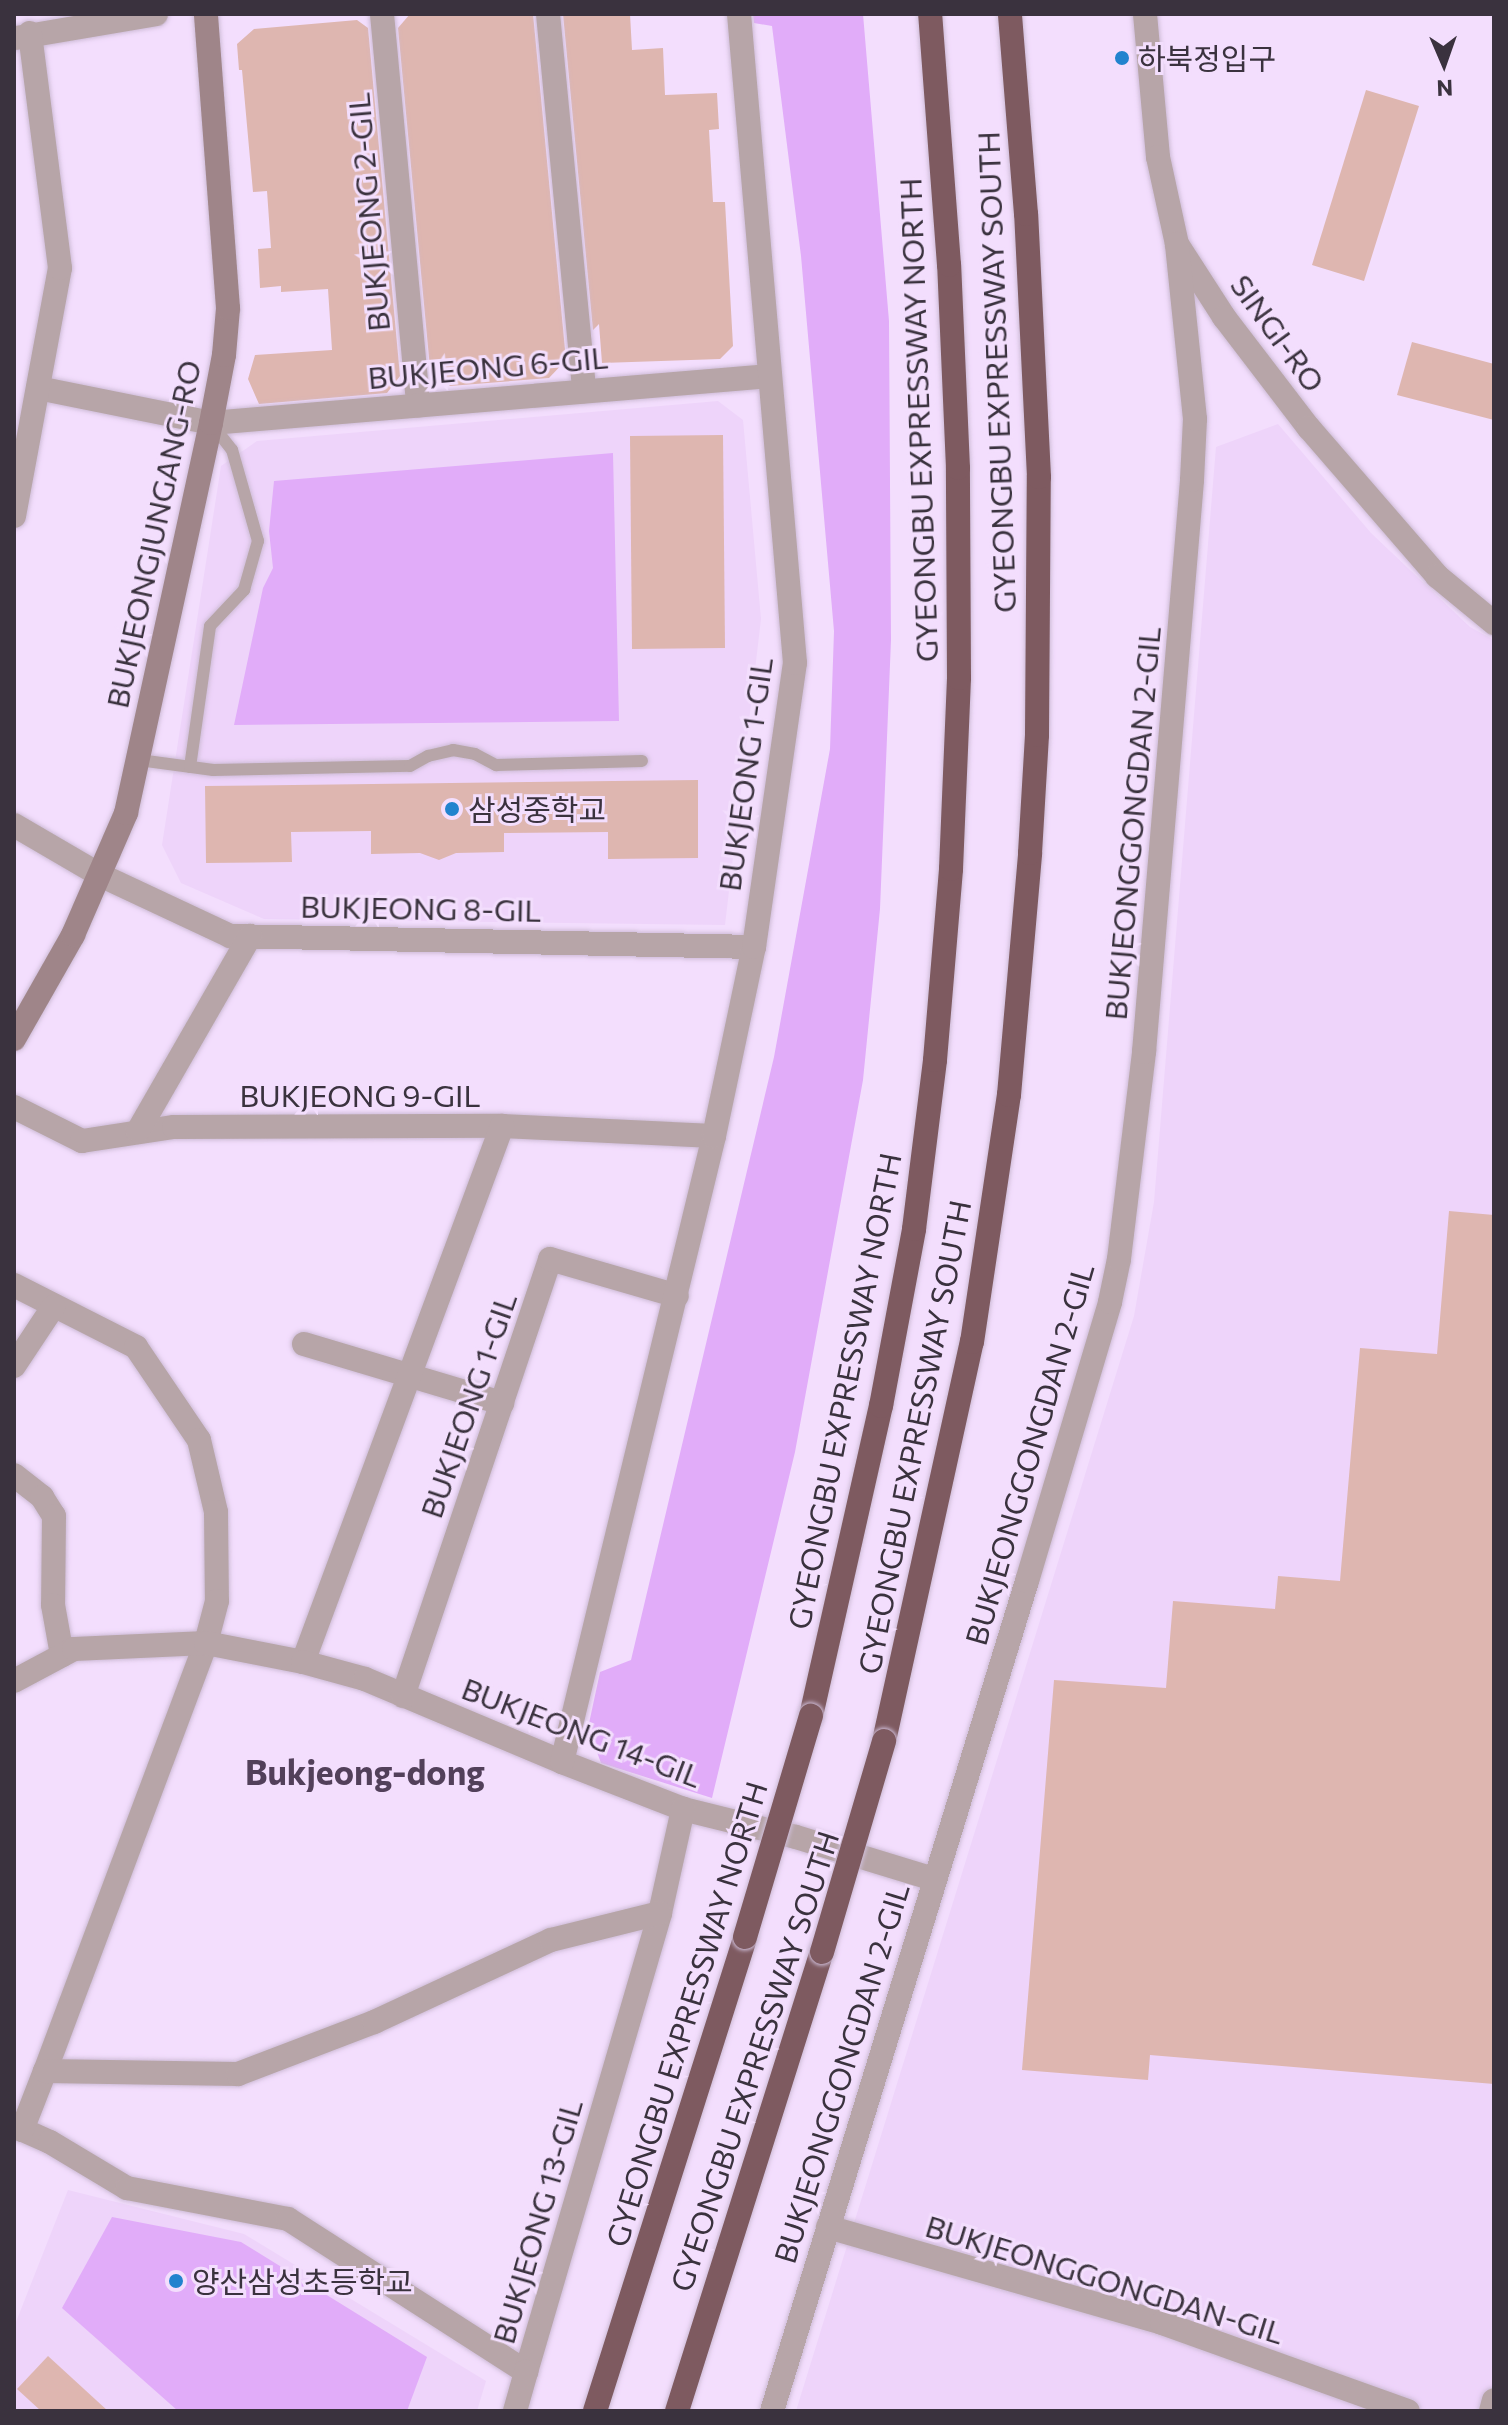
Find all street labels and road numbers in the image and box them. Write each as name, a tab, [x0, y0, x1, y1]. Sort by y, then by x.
street label: BUKJEONG 2-GIL	[340, 91, 396, 333]
street label: GYEONGBU EXPRESSWAY SOUTH	[970, 131, 1022, 613]
street label: GYEONGBU EXPRESSWAY NORTH	[892, 177, 944, 663]
street label: SINGI-RO	[1224, 267, 1332, 399]
street label: BUKJEONG 6-GIL	[366, 339, 610, 395]
street label: BUKJEONGJUNGANG-RO	[99, 357, 207, 711]
street label: BUKJEONGGONGDAN 2-GIL	[1097, 625, 1167, 1021]
street label: BUKJEONG 1-GIL	[711, 655, 779, 893]
street label: BUKJEONG 8-GIL	[300, 888, 542, 928]
street label: BUKJEONG 9-GIL	[239, 1077, 481, 1113]
street label: GYEONGBU EXPRESSWAY NORTH	[780, 1150, 908, 1632]
street label: GYEONGBU EXPRESSWAY SOUTH	[850, 1197, 978, 1677]
street label: BUKJEONGGONGDAN 2-GIL	[957, 1259, 1101, 1649]
street label: BUKJEONG 1-GIL	[413, 1288, 523, 1522]
street label: BUKJEONG 14-GIL	[457, 1670, 707, 1794]
street label: GYEONGBU EXPRESSWAY NORTH	[598, 1777, 774, 2251]
street label: GYEONGBU EXPRESSWAY SOUTH	[662, 1826, 846, 2296]
street label: BUKJEONGGONGDAN 2-GIL	[766, 1879, 916, 2267]
street label: BUKJEONG 13-GIL	[485, 2094, 589, 2348]
street label: BUKJEONGGONGDAN-GIL	[921, 2207, 1289, 2351]

